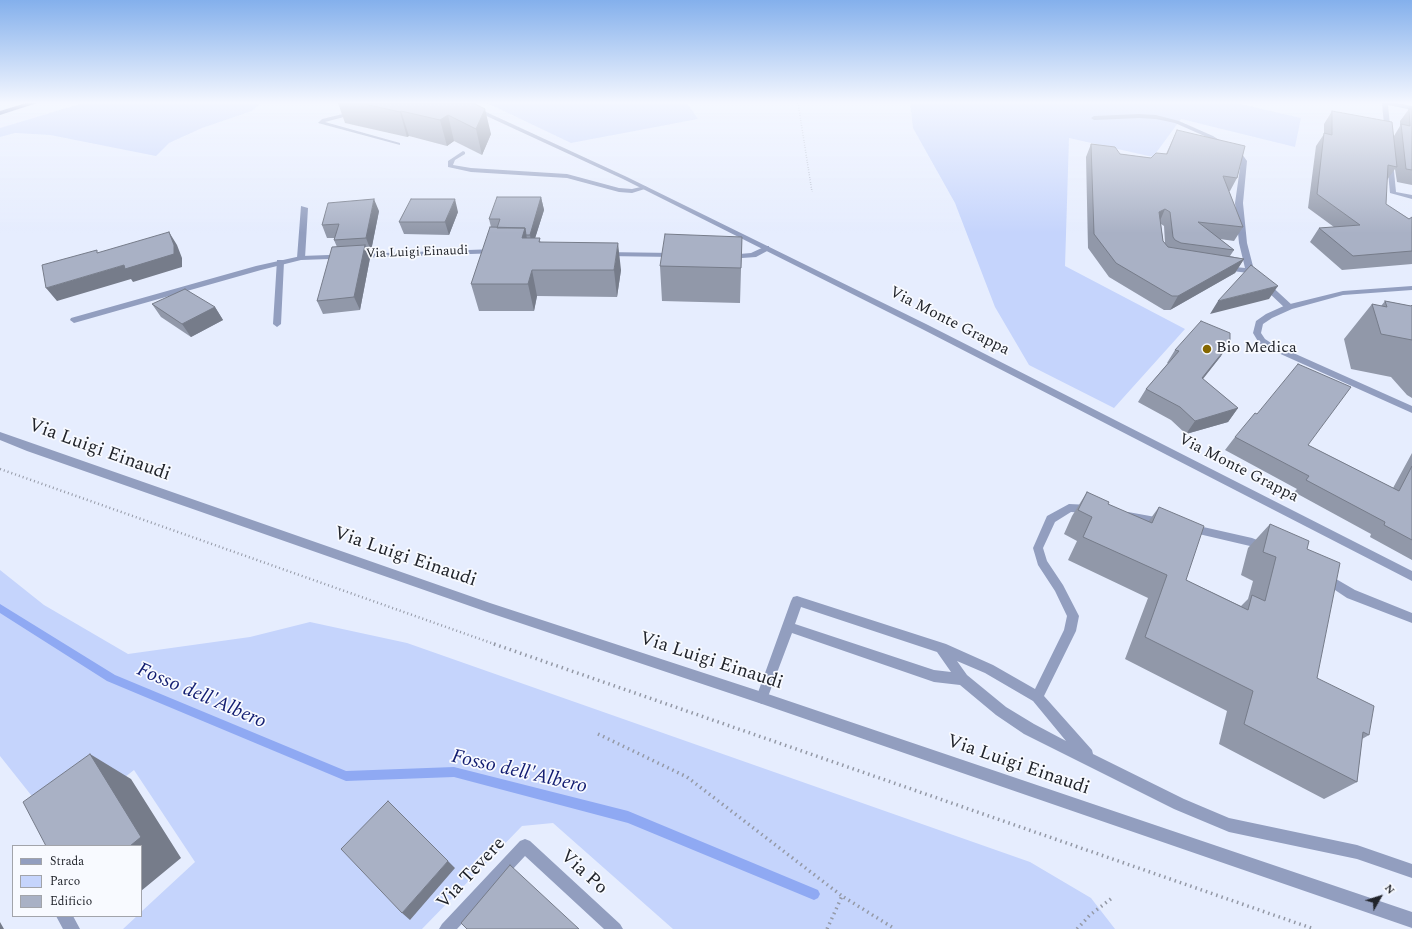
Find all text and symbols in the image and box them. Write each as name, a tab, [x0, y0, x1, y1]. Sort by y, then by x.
street label: Via Luigi Einaudi	[366, 243, 468, 263]
street label: Via Monte Grappa	[886, 283, 1012, 361]
place label: Bio Medica	[1216, 339, 1297, 359]
marker: Bio Medica	[1201, 343, 1213, 355]
street label: Via Luigi Einaudi	[25, 415, 173, 487]
street label: Via Monte Grappa	[1175, 430, 1301, 508]
street label: Via Luigi Einaudi	[331, 523, 479, 593]
street label: Via Luigi Einaudi	[636, 628, 786, 696]
water label: Fosso dell'Albero	[133, 659, 269, 735]
street label: Via Luigi Einaudi	[944, 731, 1092, 801]
water label: Fosso dell'Albero	[449, 746, 589, 800]
street label: Via Tevere	[433, 833, 511, 915]
legend	[12, 845, 142, 917]
street label: Via Po	[555, 846, 611, 900]
text: Strada	[50, 852, 84, 871]
text: Parco	[50, 872, 80, 891]
north arrow	[1360, 877, 1400, 917]
text: N	[1380, 880, 1399, 898]
text: Edificio	[50, 892, 92, 911]

